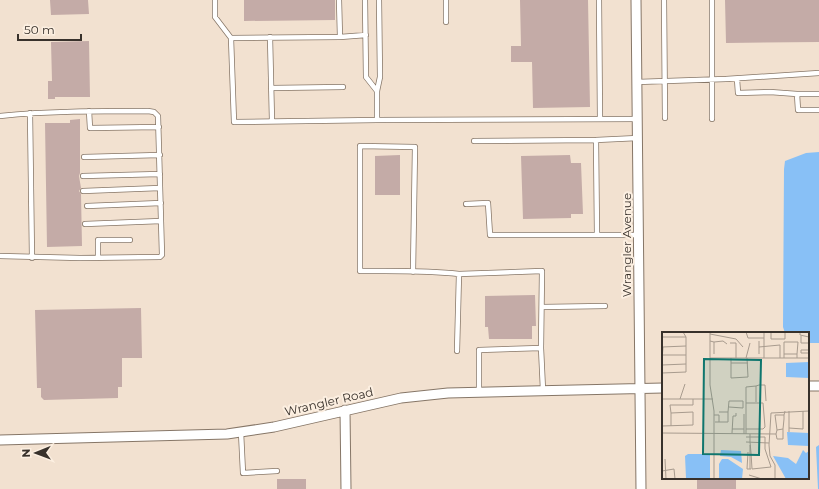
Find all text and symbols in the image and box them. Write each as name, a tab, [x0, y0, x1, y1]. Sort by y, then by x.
scale bar	[18, 16, 81, 42]
text: 50 m	[24, 22, 55, 37]
street label: Wrangler Avenue	[619, 193, 634, 297]
inset map	[662, 332, 809, 479]
street label: Wrangler Road	[283, 384, 375, 419]
north arrow	[16, 433, 56, 473]
text: N	[19, 449, 33, 458]

